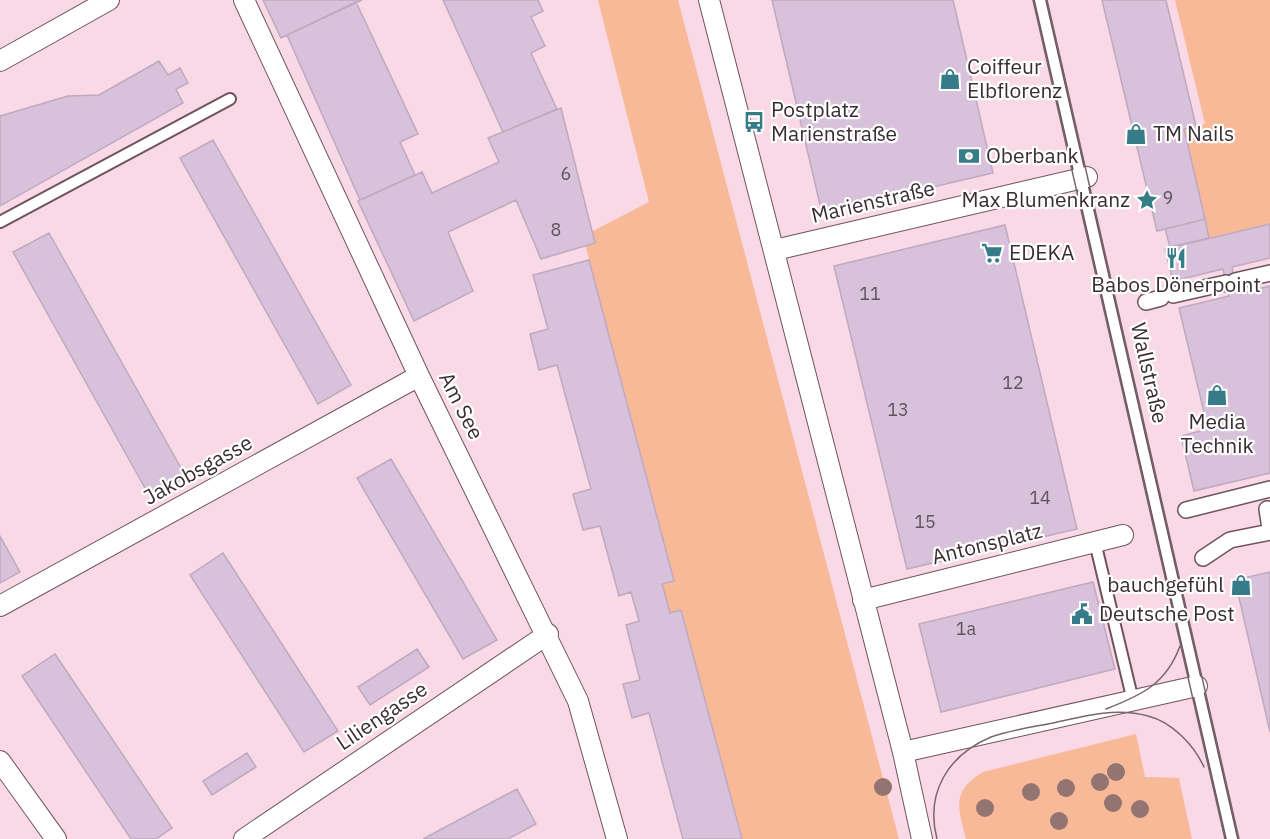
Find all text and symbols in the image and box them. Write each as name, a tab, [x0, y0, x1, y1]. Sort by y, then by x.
place label: Coiffeur Elbflorenz	[967, 52, 1062, 104]
shop icon: Coiffeur Elbflorenz	[938, 67, 962, 91]
place label: Postplatz Marienstraße	[771, 95, 897, 147]
bus stop icon: Postplatz Marienstraße	[742, 110, 766, 134]
place label: TM Nails	[1153, 119, 1234, 147]
shop icon: TM Nails	[1124, 122, 1148, 146]
place label: Oberbank	[986, 141, 1079, 169]
bank icon: Oberbank	[957, 144, 981, 168]
house number: 6	[561, 162, 571, 185]
street label: Marienstraße	[808, 173, 937, 229]
place label: Max Blumenkranz	[961, 185, 1130, 213]
house number: 9	[1163, 186, 1173, 209]
place icon: Max Blumenkranz	[1135, 188, 1159, 212]
house number: 8	[551, 218, 561, 241]
place label: EDEKA	[1009, 238, 1074, 266]
supermarket icon: EDEKA	[980, 241, 1004, 265]
restaurant icon: Babos Dönerpoint	[1164, 246, 1188, 270]
place label: Babos Dönerpoint	[1091, 270, 1261, 298]
house number: 11	[859, 282, 881, 305]
street label: Wallstraße	[1125, 320, 1175, 426]
street label: Am See	[433, 367, 491, 444]
house number: 12	[1002, 371, 1024, 394]
shop icon: Media Technik	[1205, 383, 1229, 407]
house number: 13	[887, 398, 909, 421]
place label: Media Technik	[1181, 407, 1253, 459]
street label: Jakobsgasse	[138, 428, 257, 511]
house number: 14	[1029, 486, 1051, 509]
house number: 15	[914, 510, 936, 533]
street label: Antonsplatz	[929, 516, 1045, 570]
place label: bauchgefühl	[1107, 570, 1224, 598]
shop icon: bauchgefühl	[1229, 573, 1253, 597]
place label: Deutsche Post	[1099, 599, 1235, 627]
public building icon: Deutsche Post	[1070, 602, 1094, 626]
house number: 1a	[956, 617, 977, 640]
street label: Liliengasse	[330, 674, 433, 756]

